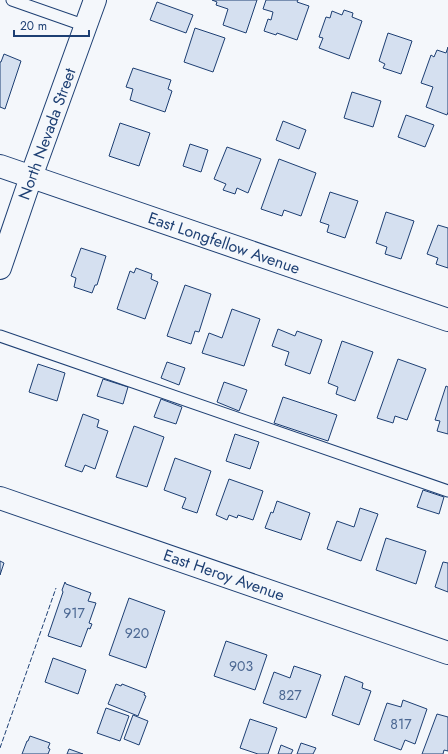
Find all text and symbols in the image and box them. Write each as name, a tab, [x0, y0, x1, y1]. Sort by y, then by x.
scale bar	[14, 12, 89, 38]
text: 20 m	[20, 17, 47, 35]
street label: North Nevada Street	[12, 65, 82, 203]
street label: East Longfellow Avenue	[145, 206, 303, 280]
street label: East Heroy Avenue	[160, 544, 288, 606]
house number: 917	[63, 603, 86, 623]
house number: 920	[125, 623, 149, 643]
house number: 903	[229, 656, 253, 676]
house number: 827	[279, 685, 302, 705]
house number: 817	[390, 714, 412, 734]

